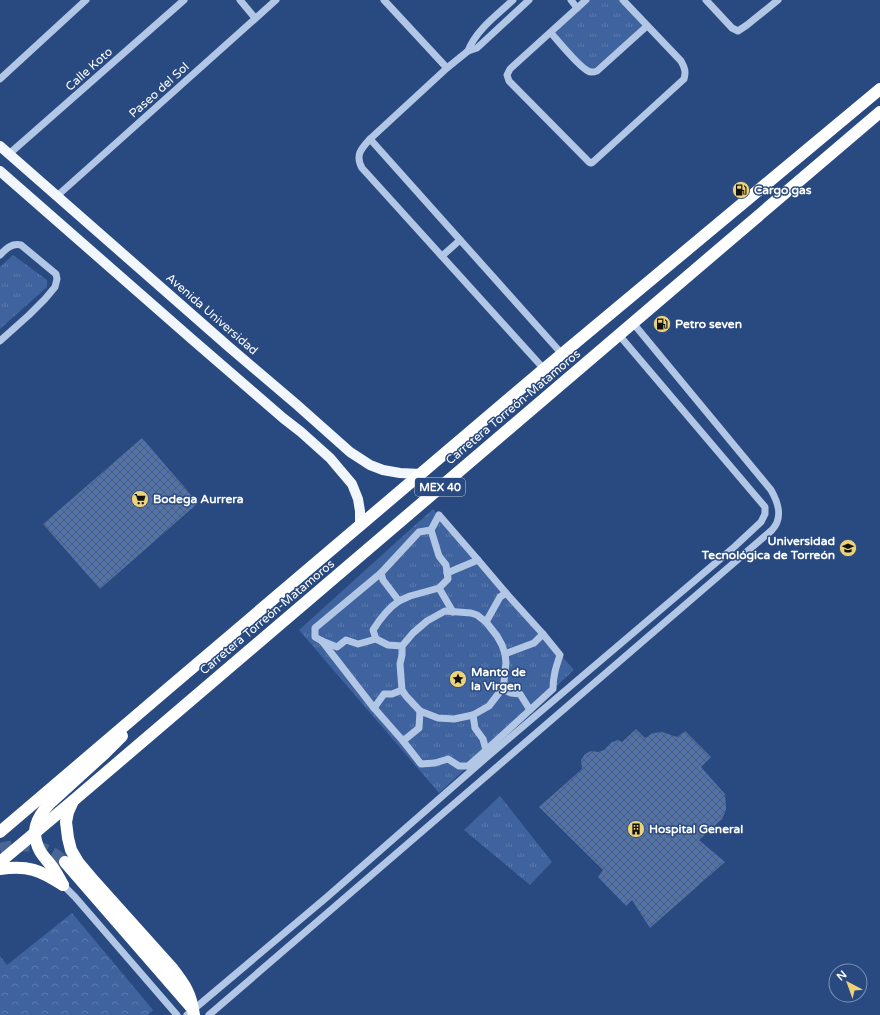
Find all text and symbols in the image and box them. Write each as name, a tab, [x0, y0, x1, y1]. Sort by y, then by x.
street label: Calle Koto	[63, 44, 115, 94]
street label: Paseo del Sol	[126, 59, 192, 121]
fuel station icon: Cargo gas	[731, 180, 751, 200]
place label: Cargo gas	[754, 183, 812, 198]
street label: Avenida Universidad	[163, 270, 261, 358]
fuel station icon: Petro seven	[652, 314, 672, 334]
place label: Petro seven	[675, 317, 742, 331]
street label: Carretera Torreón-Matamoros	[443, 347, 583, 467]
road number: MEX 40	[415, 478, 465, 496]
supermarket icon: Bodega Aurrera	[130, 489, 150, 509]
place label: Bodega Aurrera	[153, 492, 244, 507]
place label: Universidad Tecnológica de Torreón	[701, 534, 835, 563]
school or university icon: Universidad Tecnológica de Torreón	[838, 538, 858, 558]
street label: Carretera Torreón-Matamoros	[197, 557, 337, 677]
place label: Manto de la Virgen	[471, 665, 526, 694]
place icon: Manto de la Virgen	[448, 669, 468, 689]
building icon: Hospital General	[626, 819, 646, 839]
place label: Hospital General	[649, 822, 743, 837]
north arrow	[828, 963, 868, 1003]
text: N	[834, 968, 849, 984]

